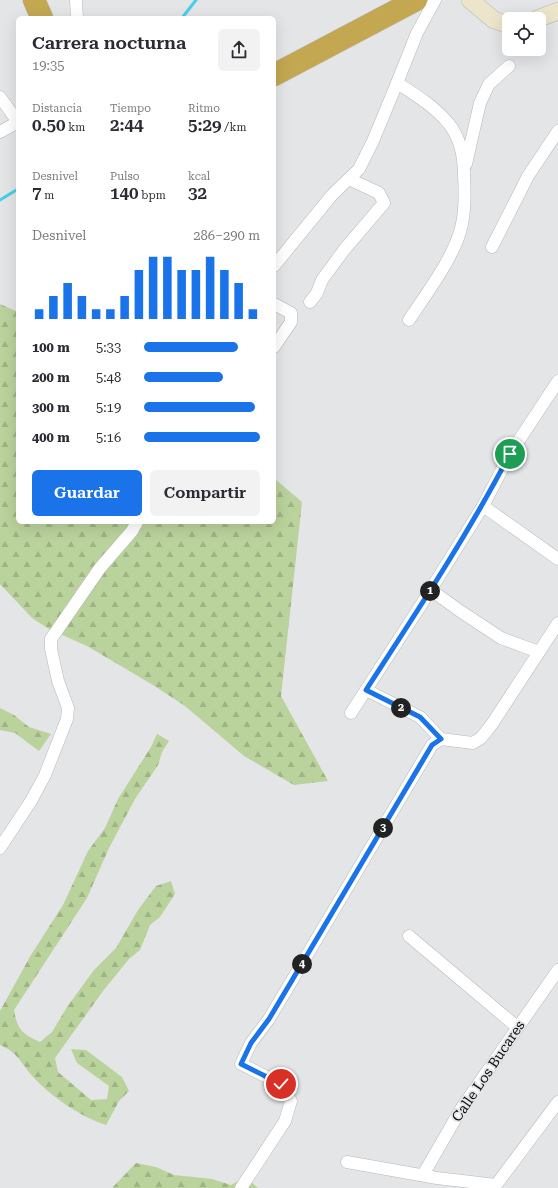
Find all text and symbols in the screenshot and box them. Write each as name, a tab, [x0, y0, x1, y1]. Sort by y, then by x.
map controls	[502, 12, 546, 56]
button: locate	[502, 12, 546, 56]
button: share	[218, 29, 260, 71]
text: Carrera nocturna	[32, 32, 186, 53]
text: 19:35	[32, 58, 64, 73]
text: Distancia	[32, 102, 82, 115]
text: Tiempo	[110, 102, 151, 115]
text: Ritmo	[188, 102, 220, 115]
text: 0.50	[32, 115, 66, 135]
text: 2:44	[110, 115, 144, 135]
text: 5:29	[188, 115, 222, 135]
text: km	[66, 121, 85, 134]
text: /km	[222, 121, 247, 134]
text: Desnivel	[32, 170, 78, 183]
text: Pulso	[110, 170, 139, 183]
text: kcal	[188, 170, 210, 183]
text: 7	[32, 183, 42, 203]
text: 140	[110, 183, 139, 203]
text: 32	[188, 183, 207, 203]
text: m	[42, 189, 54, 202]
text: bpm	[139, 189, 166, 202]
text: Desnivel	[32, 228, 86, 243]
text: 286–290 m	[193, 228, 260, 243]
text: 100 m	[32, 340, 70, 355]
text: 5:33	[96, 340, 121, 355]
text: 200 m	[32, 370, 70, 385]
text: 5:48	[96, 370, 121, 385]
text: 300 m	[32, 400, 70, 415]
text: 5:19	[96, 400, 121, 415]
text: 400 m	[32, 430, 70, 445]
text: 5:16	[96, 430, 121, 445]
pin	[493, 437, 527, 471]
icon: arrive	[499, 443, 521, 465]
button: Guardar	[32, 470, 142, 516]
button: Compartir	[150, 470, 260, 516]
pin: 1	[420, 581, 440, 601]
text: 1	[427, 584, 433, 597]
pin: 2	[391, 698, 411, 718]
text: 2	[398, 701, 404, 714]
pin: 3	[373, 818, 393, 838]
text: 3	[380, 821, 386, 834]
pin: 4	[292, 954, 312, 974]
text: 4	[299, 957, 305, 970]
street label: Calle Los Bucares	[448, 1017, 528, 1125]
pin	[264, 1067, 298, 1101]
icon: check	[270, 1073, 292, 1095]

